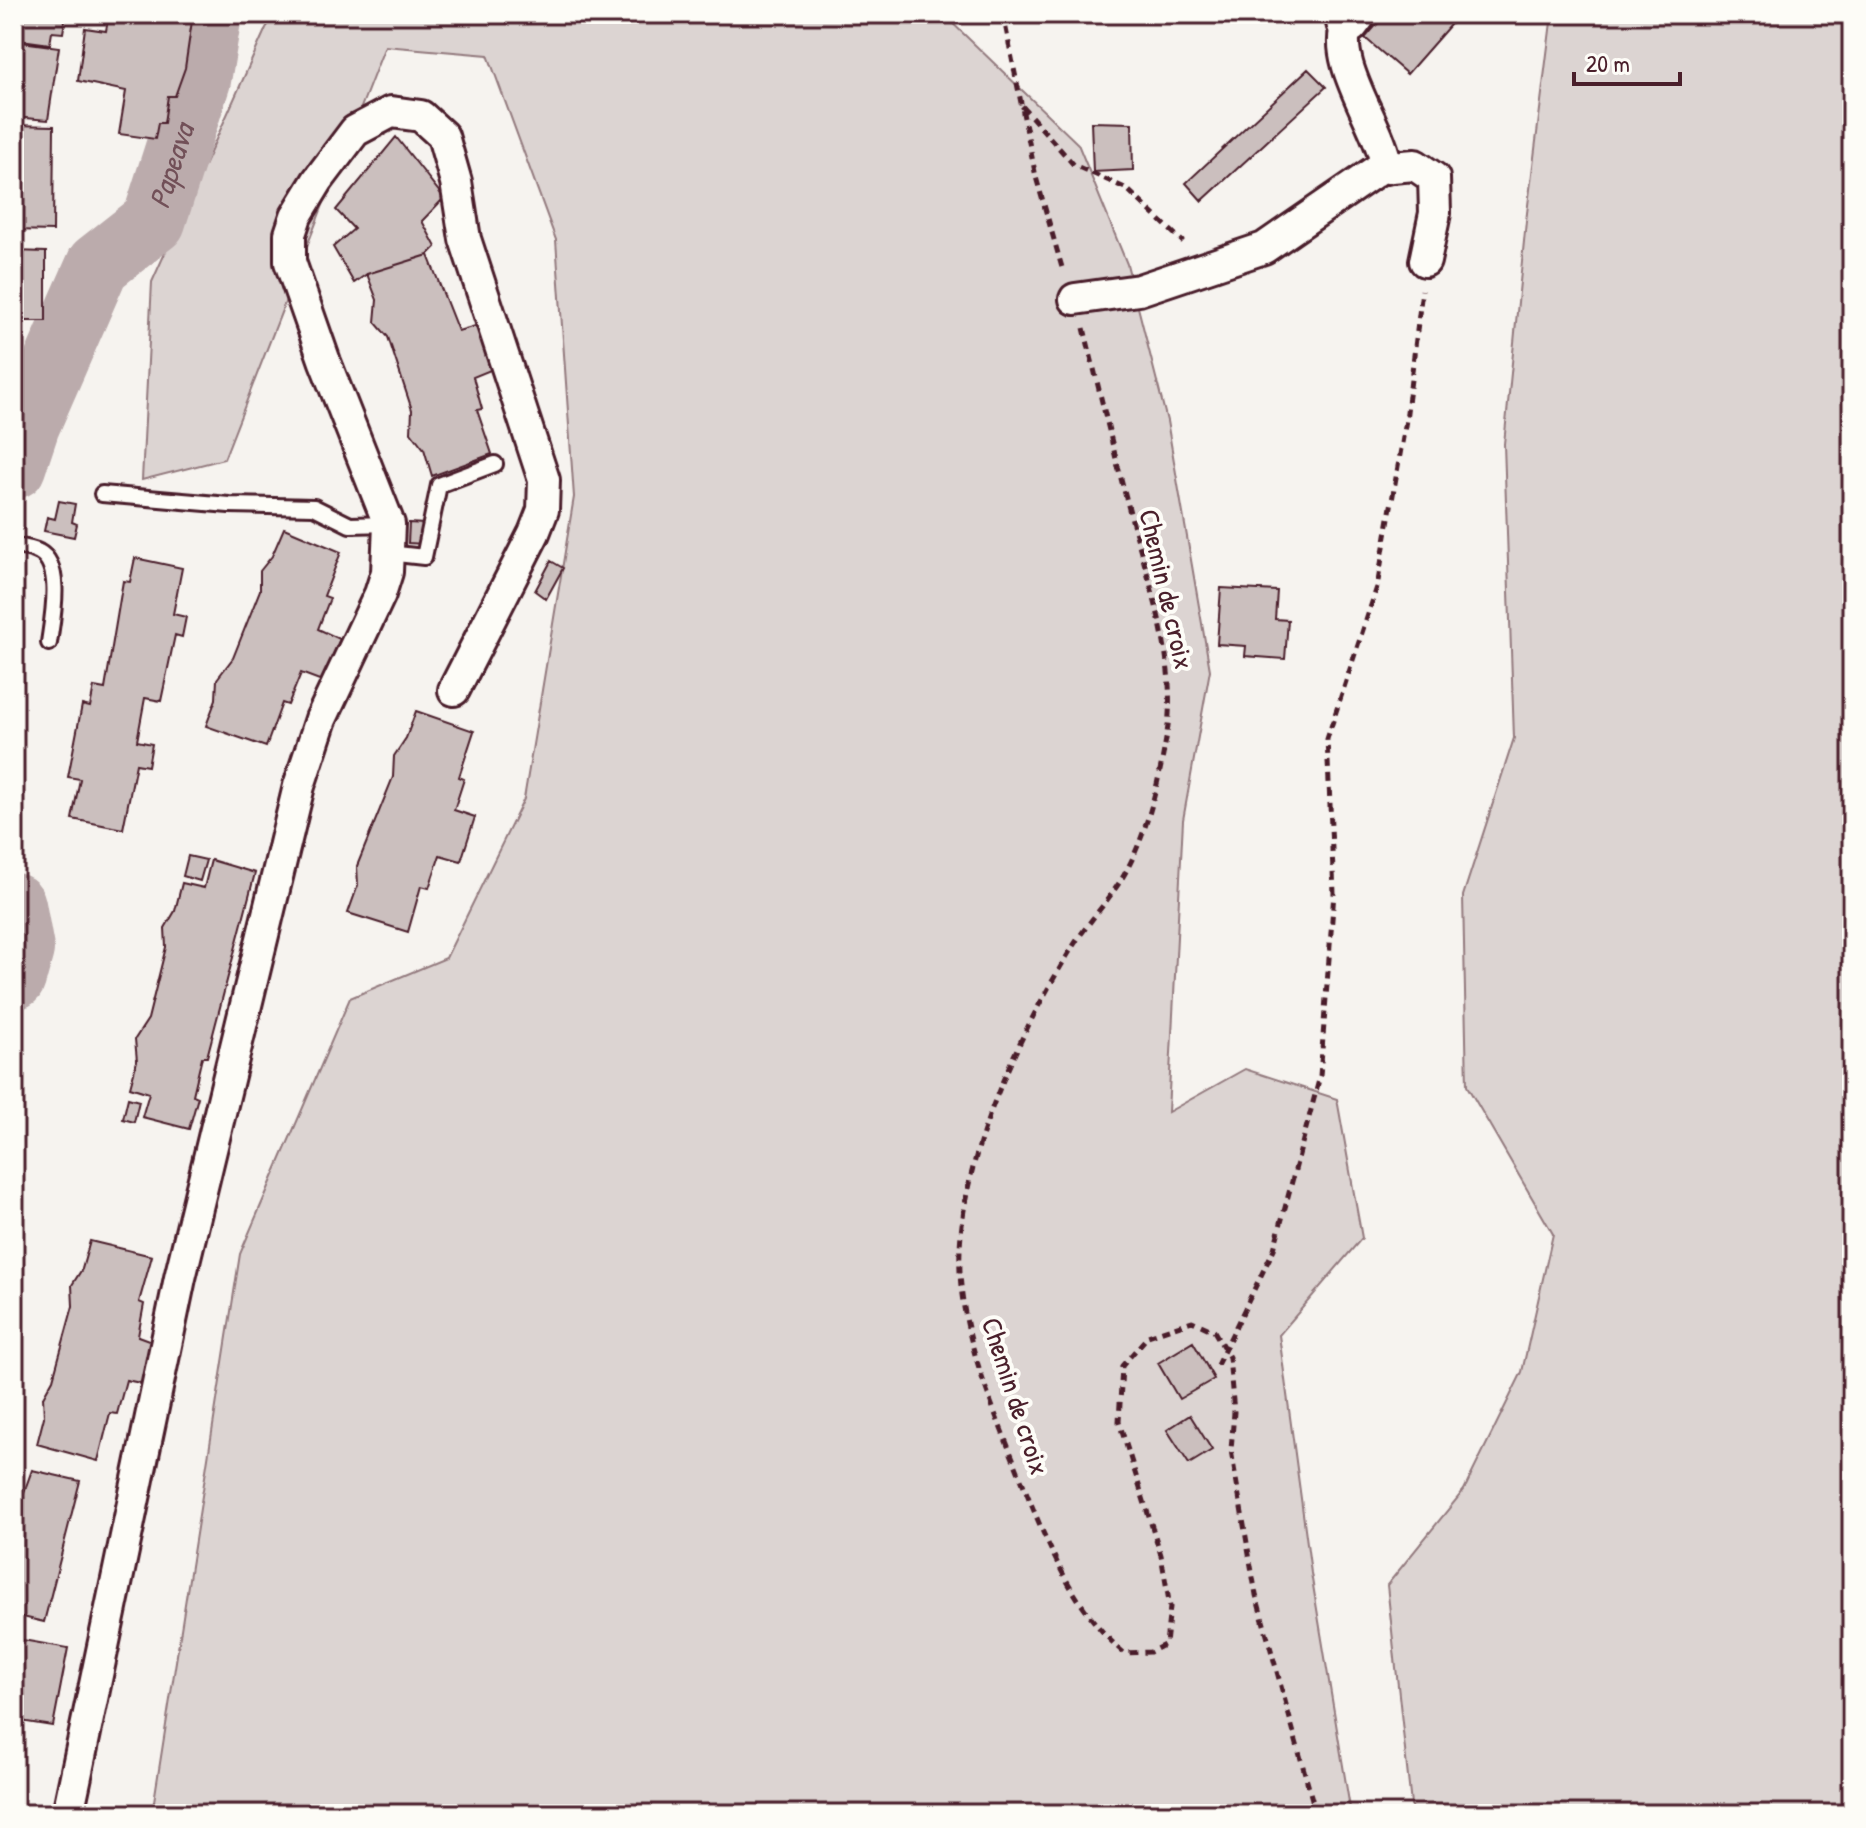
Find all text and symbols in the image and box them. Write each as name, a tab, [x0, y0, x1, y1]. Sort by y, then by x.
scale bar	[1574, 36, 1680, 86]
text: 20 m	[1586, 47, 1630, 79]
water label: Papeava	[138, 115, 204, 213]
street label: Chemin de croix	[1130, 505, 1204, 673]
street label: Chemin de croix	[973, 1313, 1059, 1479]

